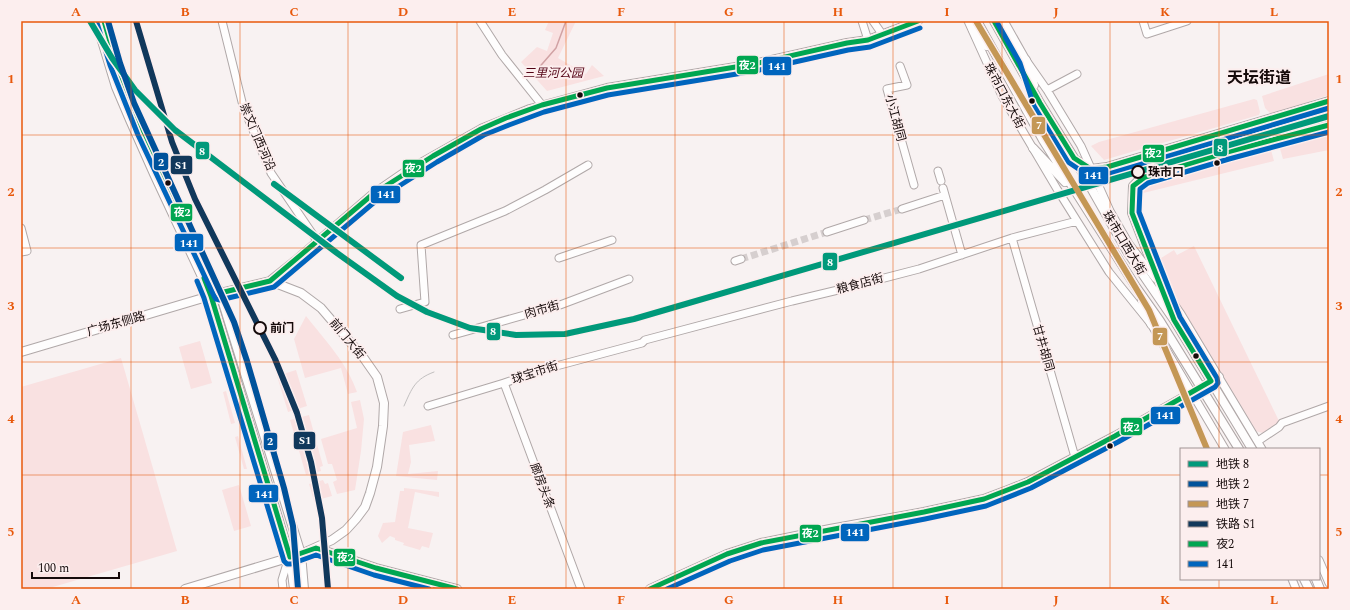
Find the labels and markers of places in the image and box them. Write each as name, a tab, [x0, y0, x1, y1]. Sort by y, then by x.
unlabelled marker	[575, 90, 585, 100]
unlabelled marker	[1027, 96, 1037, 106]
unlabelled marker	[1212, 158, 1222, 168]
place label: 珠市口	[1148, 163, 1184, 182]
marker: 珠市口	[1131, 165, 1145, 179]
unlabelled marker	[163, 178, 173, 188]
place label: 前门	[270, 319, 294, 338]
marker: 前门	[253, 321, 267, 335]
unlabelled marker	[1191, 351, 1201, 361]
unlabelled marker	[1105, 441, 1115, 451]

